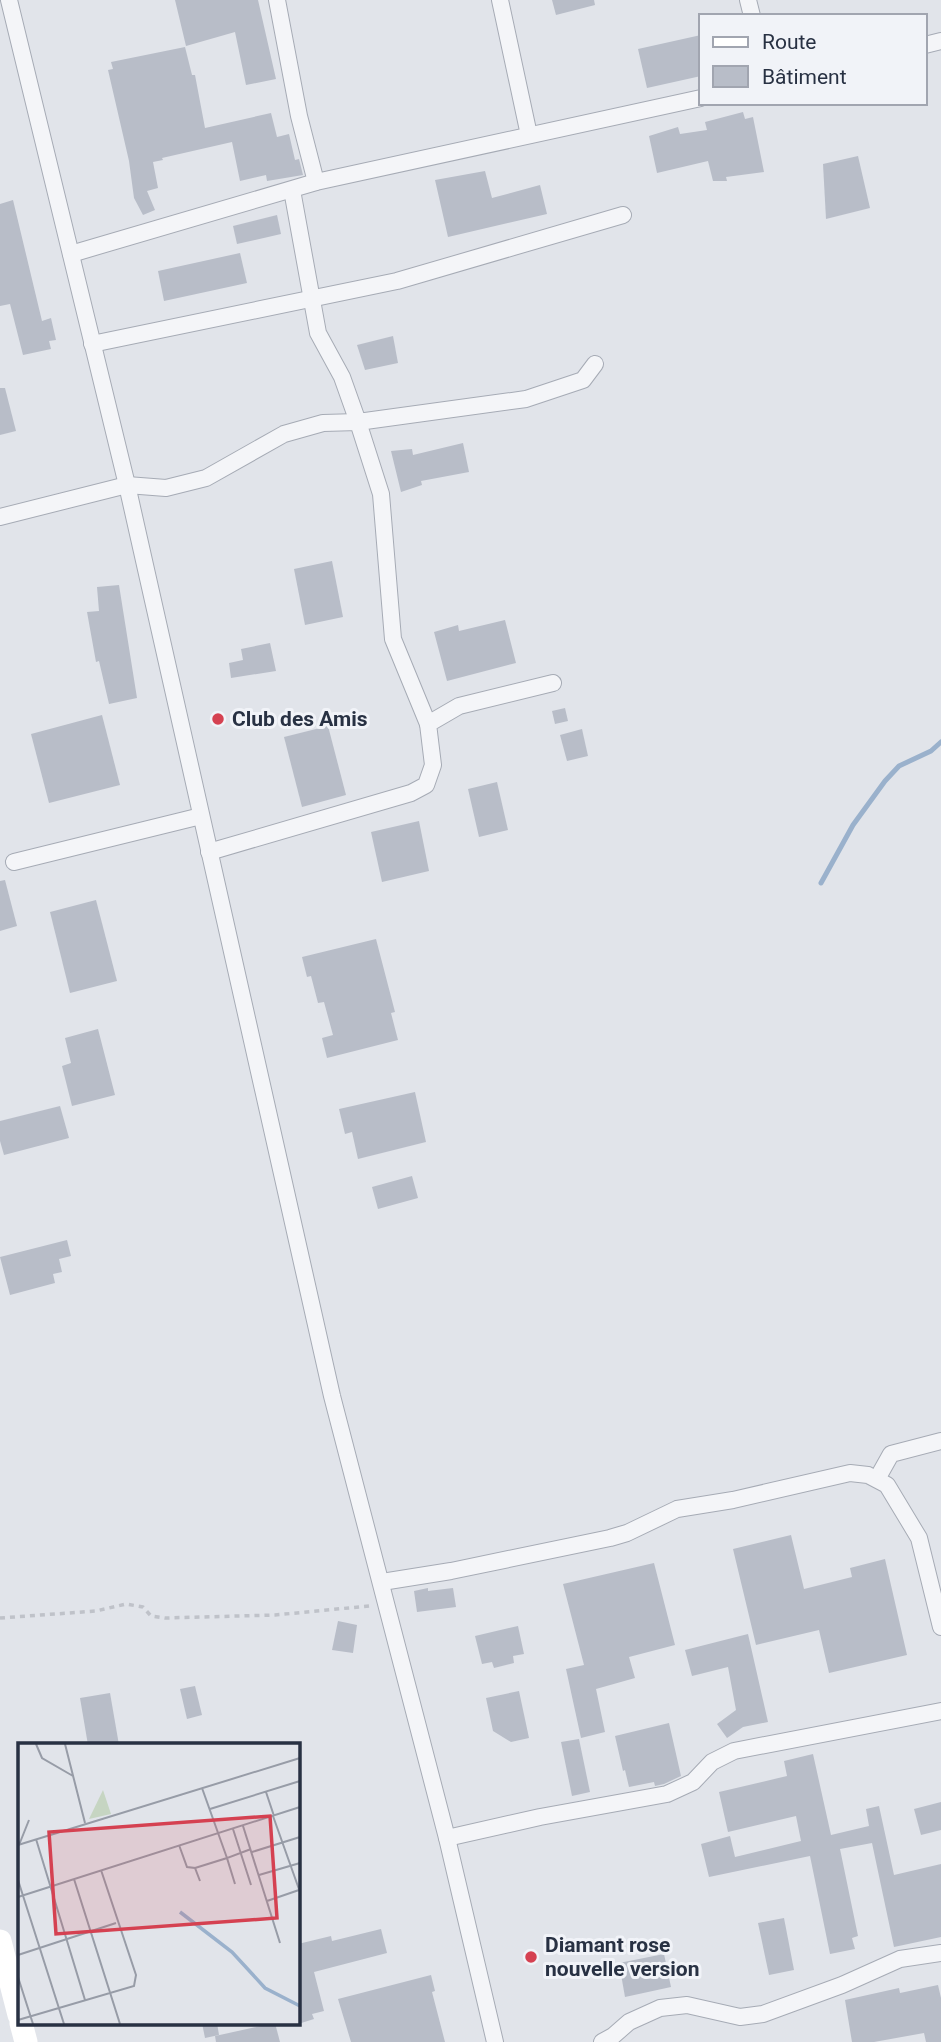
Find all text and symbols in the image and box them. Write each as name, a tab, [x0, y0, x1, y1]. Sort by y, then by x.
legend	[699, 14, 927, 105]
text: Route	[762, 30, 817, 54]
text: Bâtiment	[762, 65, 847, 89]
place label: Club des Amis	[232, 707, 368, 731]
marker: Club des Amis	[210, 711, 226, 727]
inset map	[18, 1743, 299, 2024]
place label: Diamant rose nouvelle version	[545, 1933, 699, 1981]
marker: Diamant rose nouvelle version	[523, 1949, 539, 1965]

